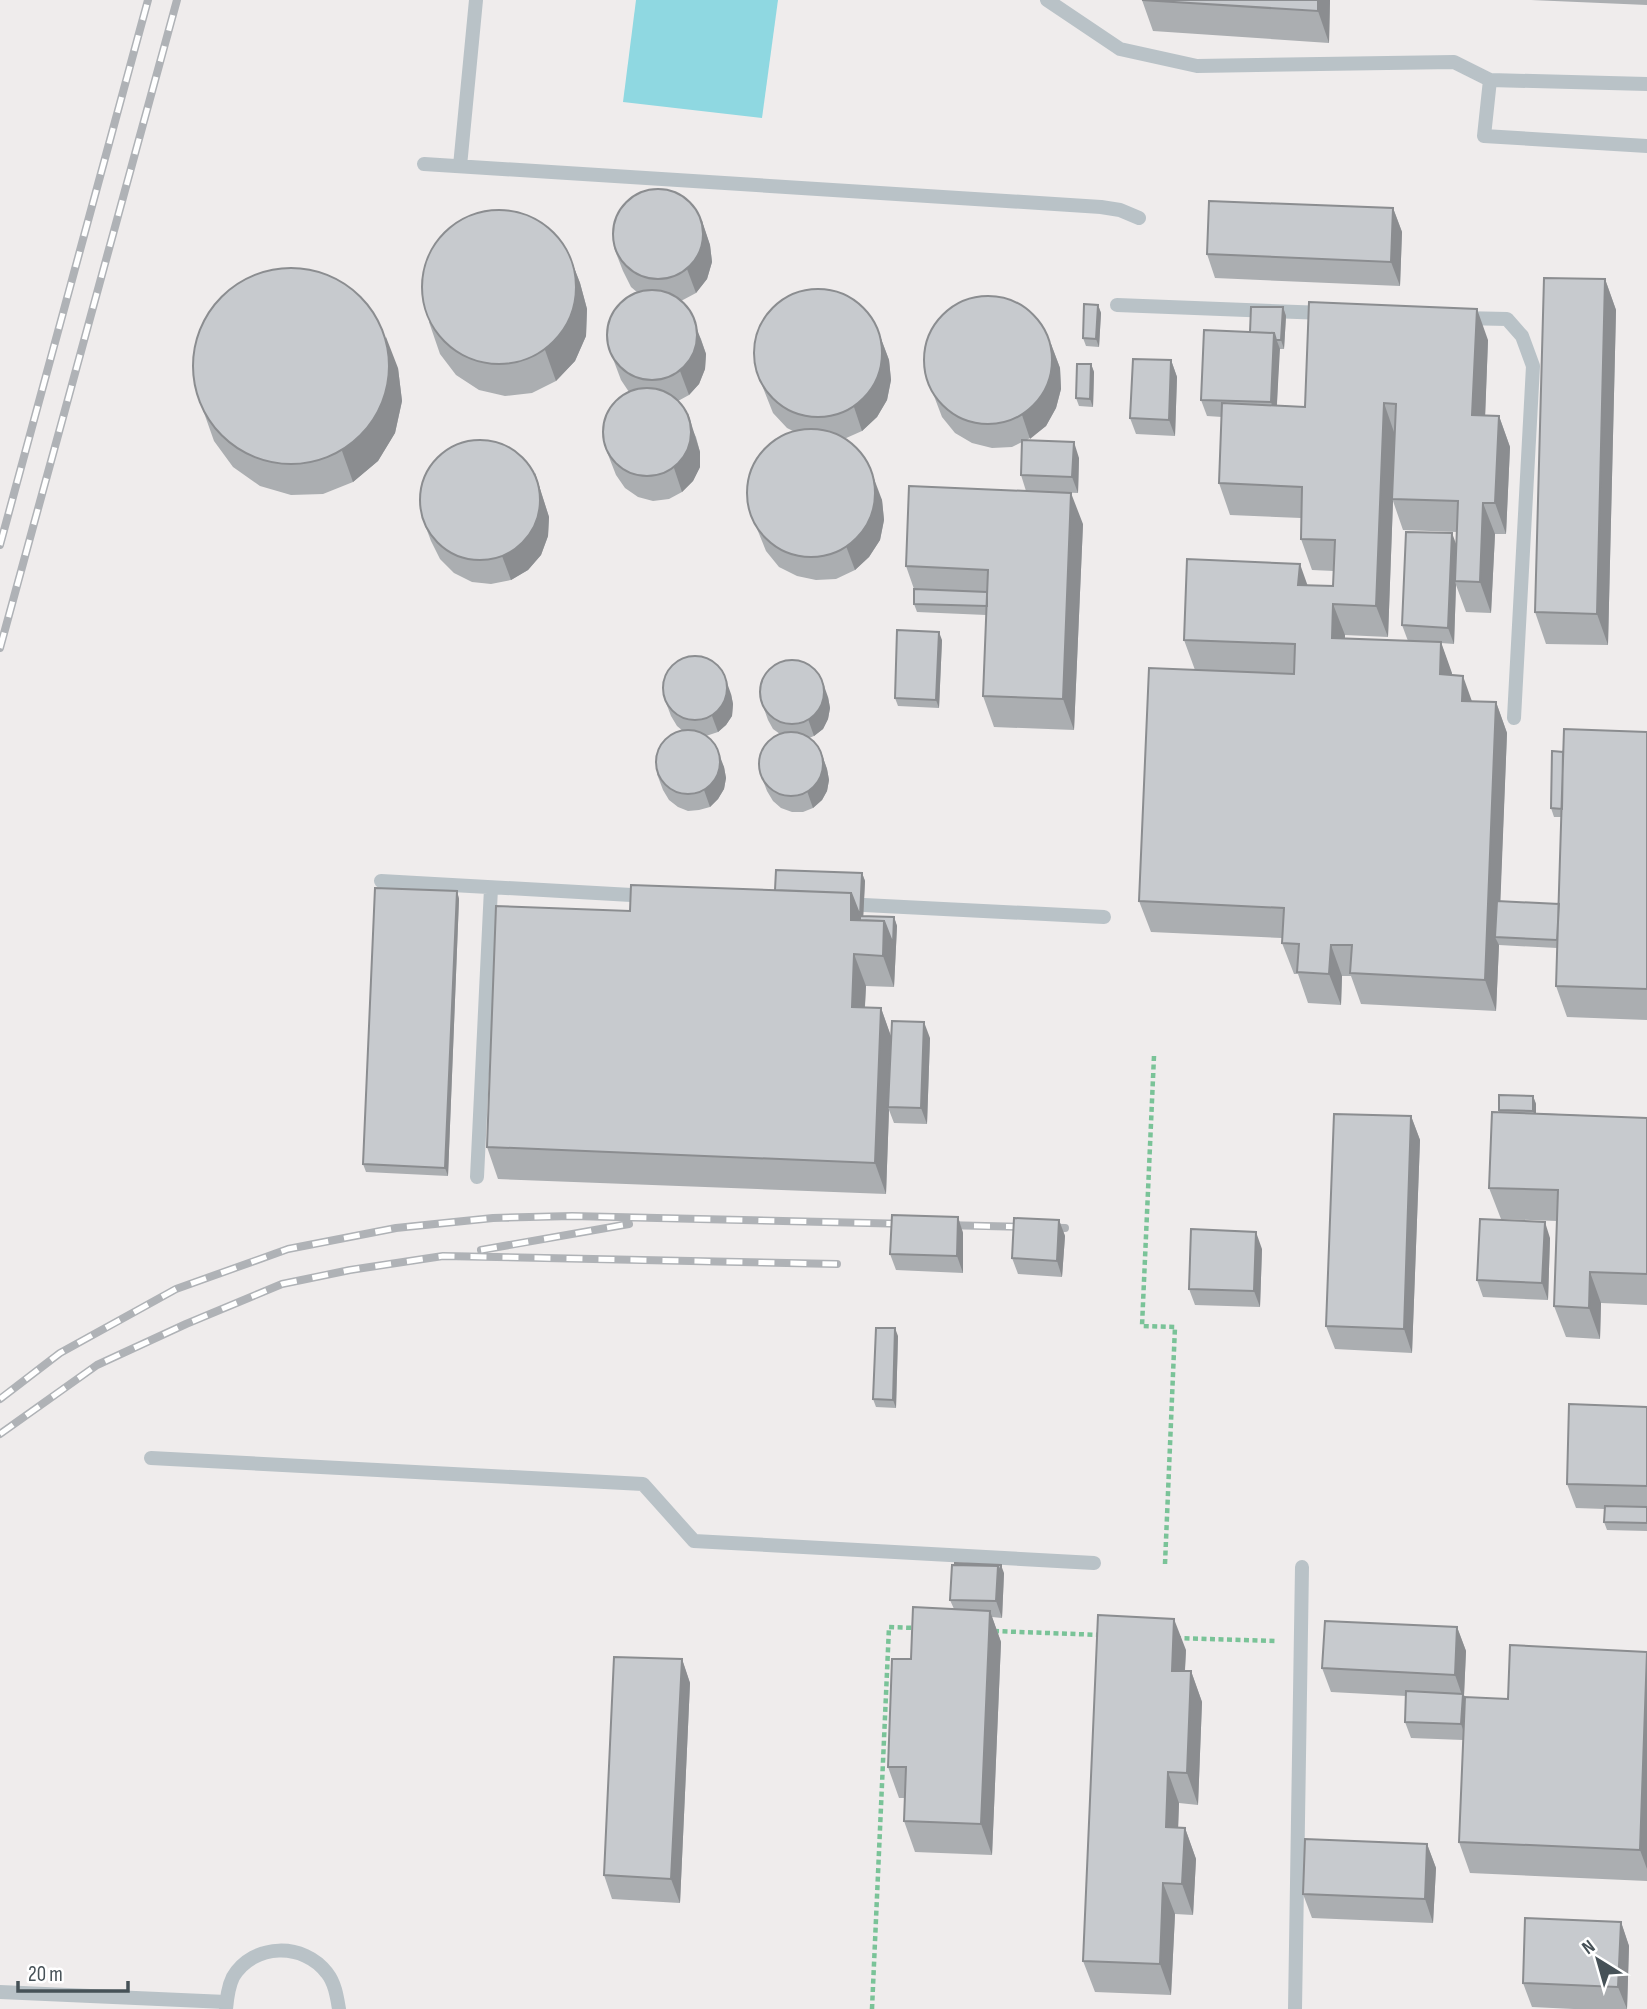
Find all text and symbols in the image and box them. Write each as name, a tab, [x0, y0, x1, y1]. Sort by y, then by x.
north arrow	[1563, 1925, 1633, 1995]
text: N	[1578, 1935, 1600, 1960]
scale bar	[18, 1950, 128, 1994]
text: 20 m	[28, 1962, 63, 1987]

